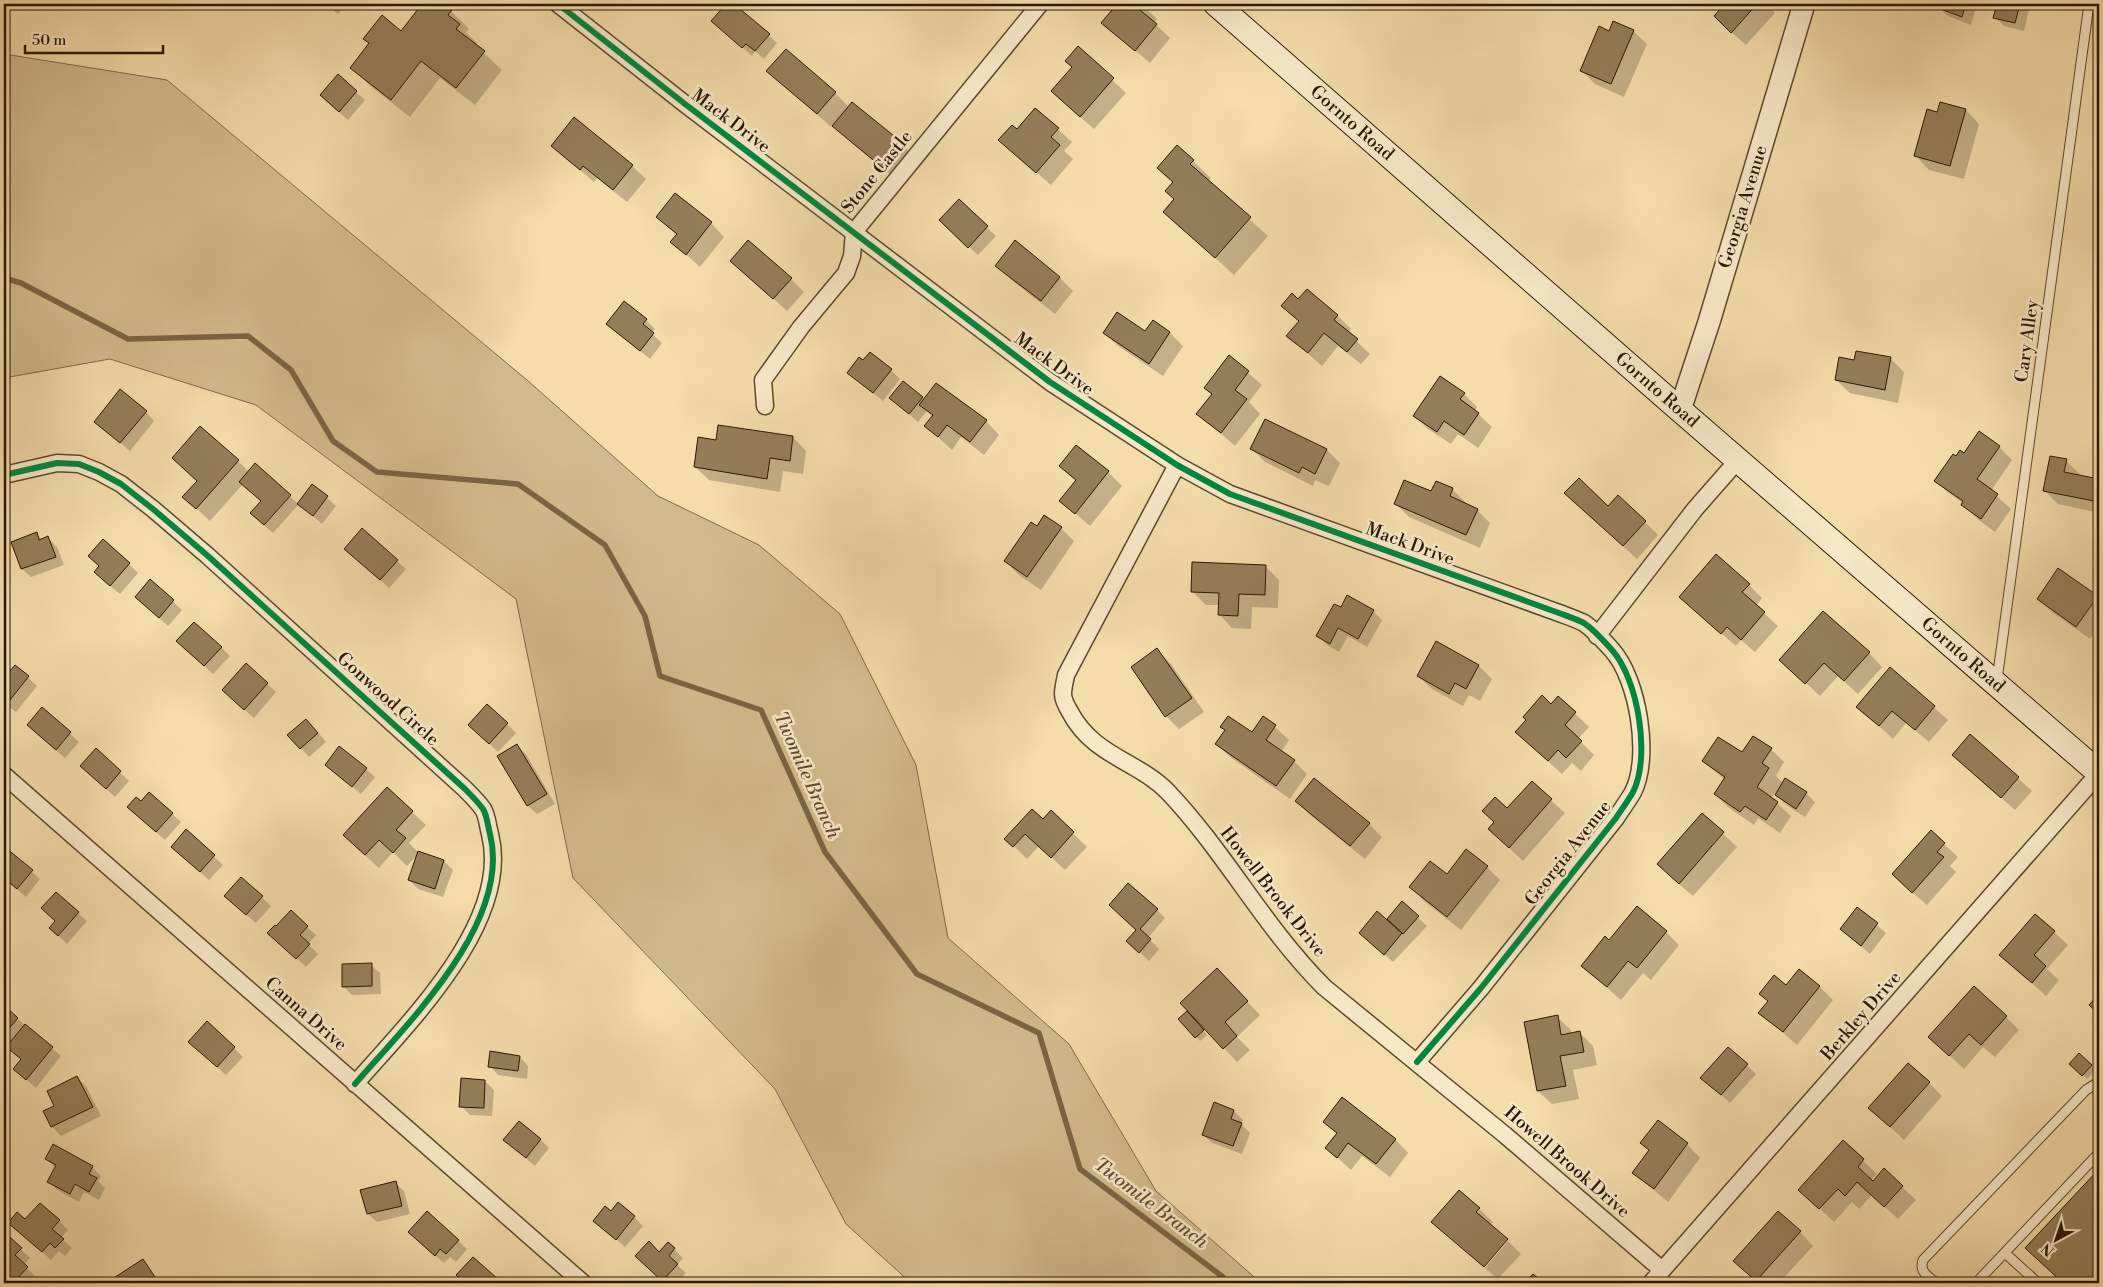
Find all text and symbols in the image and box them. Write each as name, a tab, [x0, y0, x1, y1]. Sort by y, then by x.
scale bar	[25, 22, 162, 54]
text: 50 m	[32, 31, 66, 50]
street label: Gornto Road	[1305, 80, 1399, 166]
street label: Mack Drive	[687, 84, 775, 158]
street label: Stone Castle	[836, 126, 918, 218]
street label: Georgia Avenue	[1713, 143, 1773, 271]
street label: Cary Alley	[2010, 298, 2044, 384]
street label: Mack Drive	[1010, 327, 1098, 401]
street label: Gornto Road	[1610, 347, 1704, 433]
street label: Mack Drive	[1362, 517, 1458, 571]
street label: Gornto Road	[1916, 612, 2010, 698]
street label: Gonwood Circle	[332, 647, 444, 751]
water label: Twomile Branch	[768, 708, 846, 843]
street label: Georgia Avenue	[1520, 796, 1616, 910]
street label: Howell Brook Drive	[1215, 822, 1331, 962]
street label: Berkley Drive	[1815, 966, 1906, 1066]
street label: Canna Drive	[260, 972, 352, 1056]
street label: Howell Brook Drive	[1499, 1101, 1635, 1223]
water label: Twomile Branch	[1089, 1152, 1213, 1254]
north arrow	[2030, 1214, 2080, 1264]
text: N	[2038, 1239, 2058, 1260]

